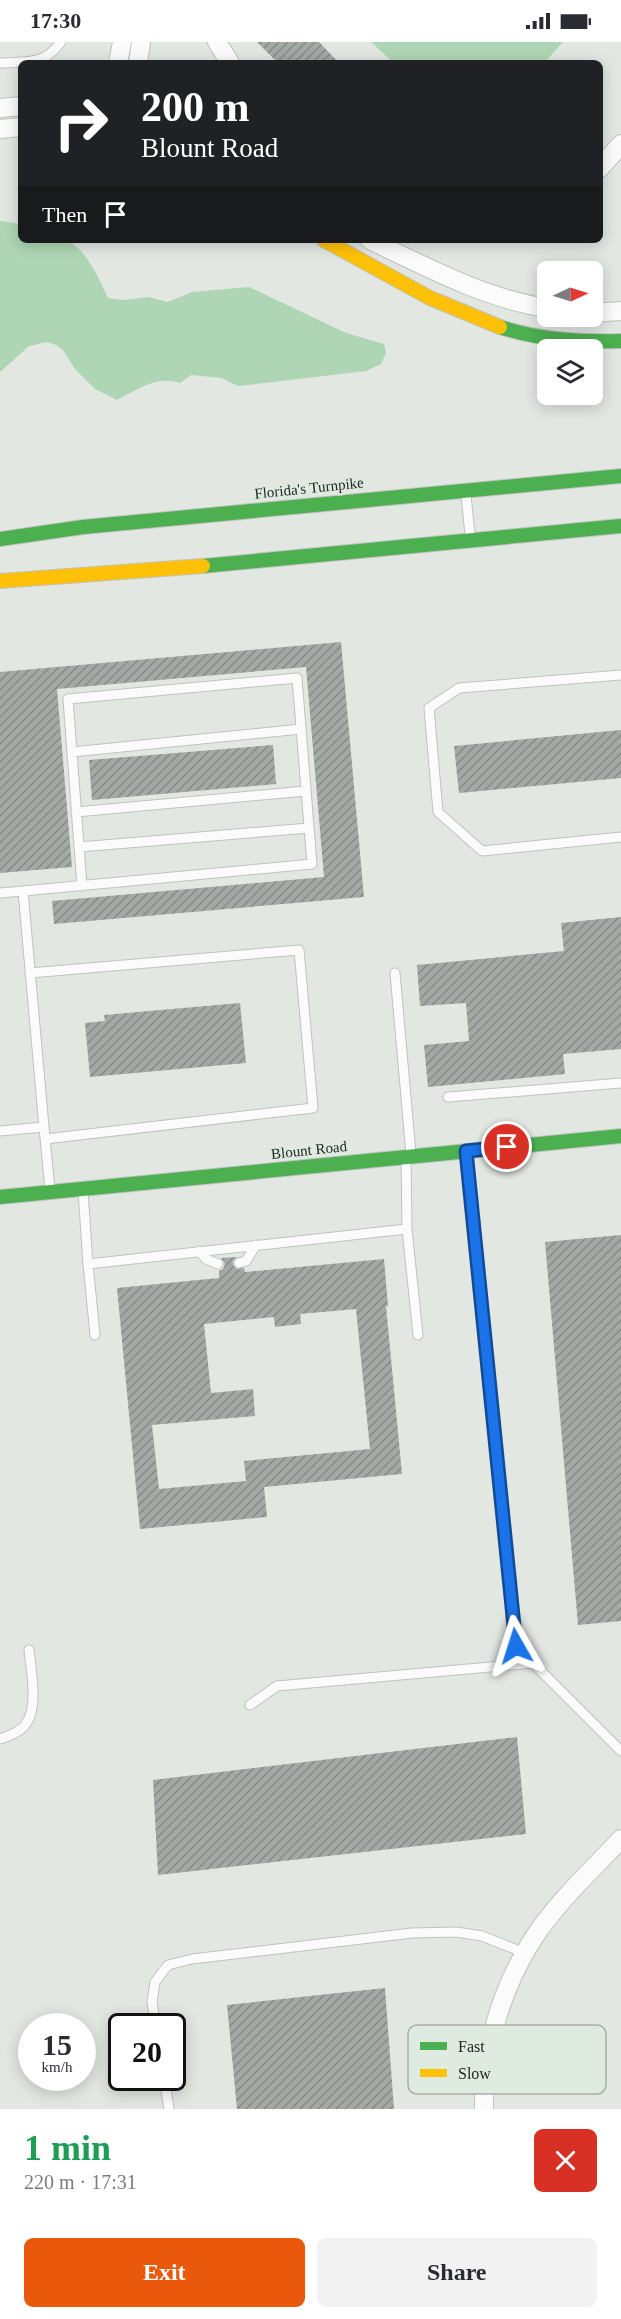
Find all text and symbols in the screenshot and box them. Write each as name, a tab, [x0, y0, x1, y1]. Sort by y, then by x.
text: 17:30	[30, 8, 81, 33]
icon: right	[42, 84, 120, 162]
text: 200 m	[141, 84, 250, 130]
text: Blount Road	[141, 133, 278, 163]
icon: arrive	[99, 198, 132, 231]
text: Then	[42, 202, 87, 227]
north arrow	[537, 261, 603, 327]
map controls	[537, 261, 603, 405]
button: layers	[537, 339, 603, 405]
street label: Florida's Turnpike	[254, 474, 365, 502]
pin	[481, 1121, 532, 1172]
icon: arrive	[490, 1130, 523, 1163]
street label: Blount Road	[270, 1138, 348, 1162]
position arrow	[484, 1614, 548, 1678]
speed limit sign: 20	[108, 2013, 186, 2091]
legend	[408, 2025, 606, 2094]
text: 15	[42, 2028, 72, 2061]
text: Fast	[458, 2038, 485, 2055]
text: km/h	[42, 2059, 72, 2075]
text: Slow	[458, 2065, 491, 2082]
text: 1 min	[24, 2128, 111, 2168]
button: close	[534, 2129, 597, 2192]
text: 220 m · 17:31	[24, 2171, 137, 2193]
button: Exit	[24, 2238, 305, 2307]
button: Share	[317, 2238, 597, 2307]

